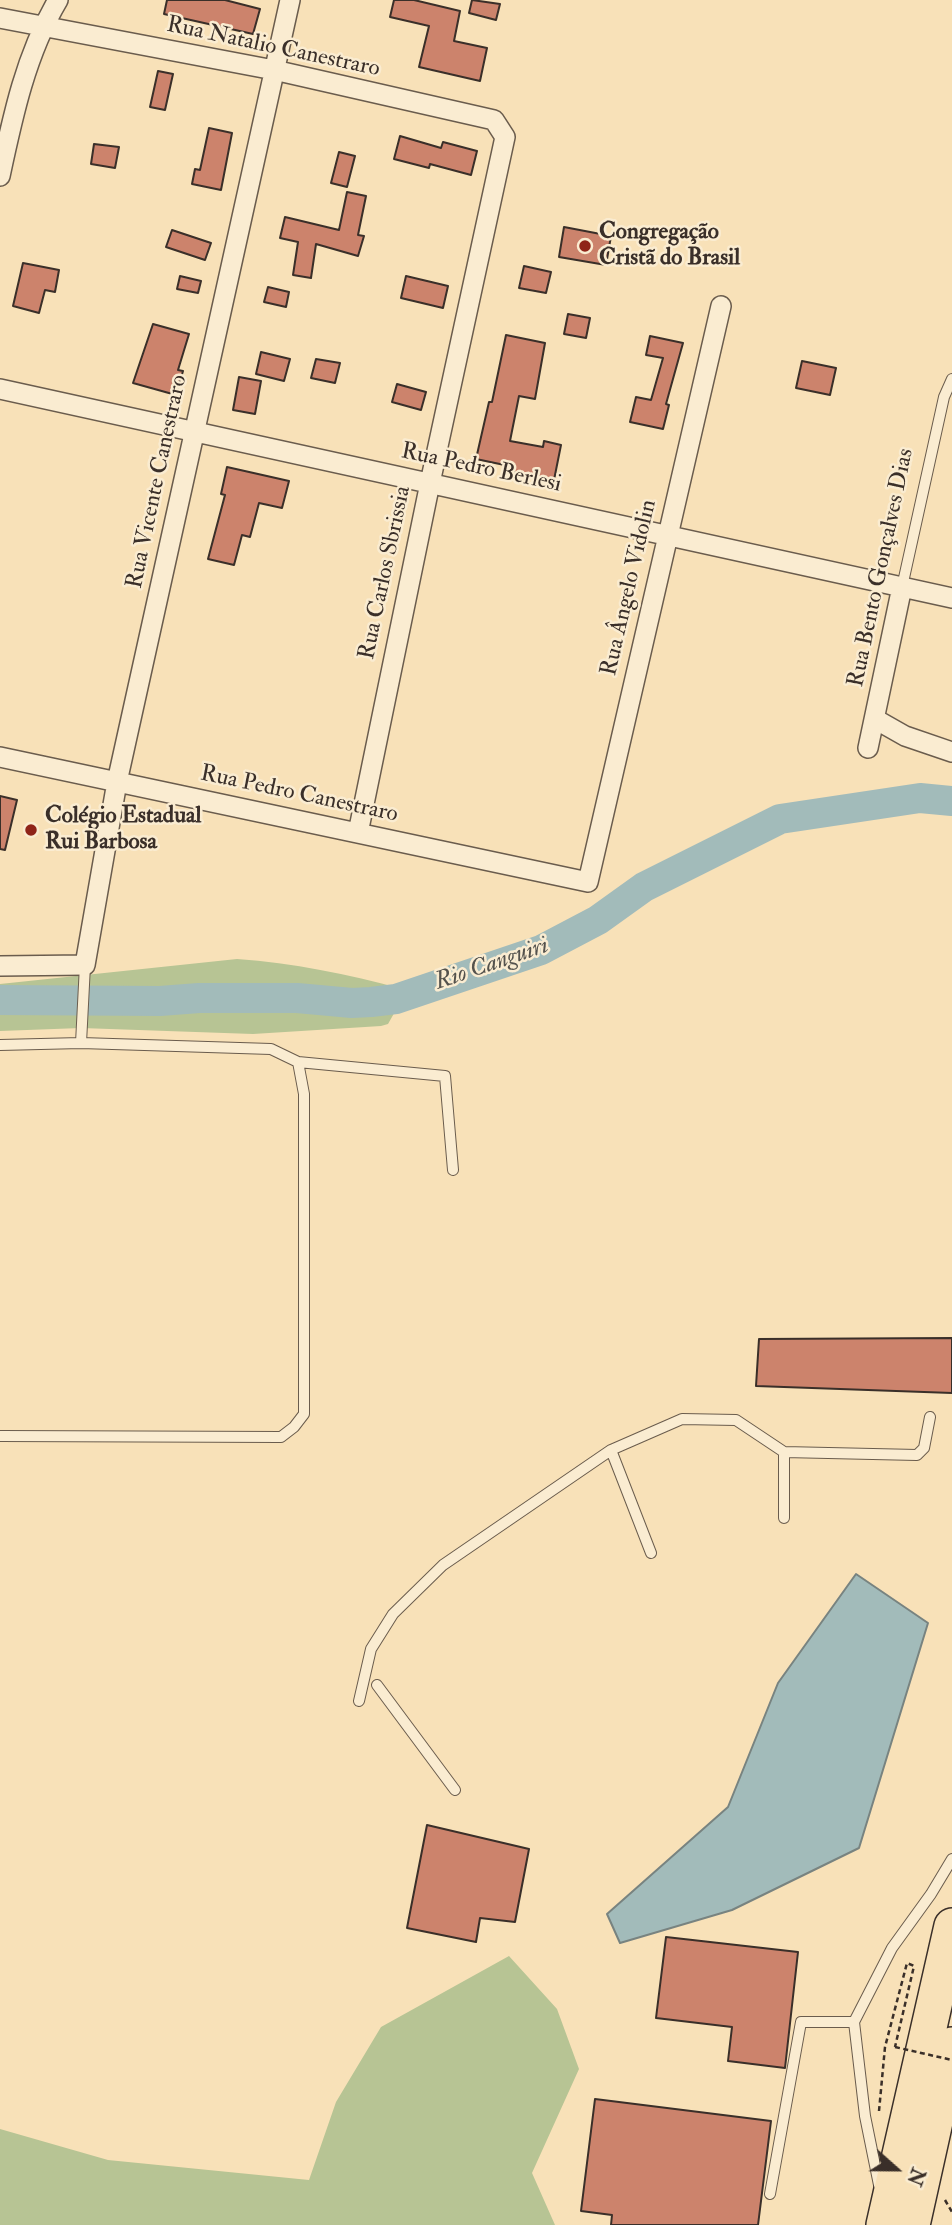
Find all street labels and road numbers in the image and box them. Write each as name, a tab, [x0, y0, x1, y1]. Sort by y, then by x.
street label: Rua Natalio Canestraro	[164, 12, 382, 84]
street label: Rua Vicente Canestraro	[122, 373, 194, 591]
street label: Rua Pedro Berlesi	[398, 439, 564, 499]
street label: Rua Bento Gonçalves Dias	[843, 446, 921, 690]
street label: Rua Carlos Sbrissia	[354, 484, 418, 662]
street label: Rua Ângelo Vidolin	[596, 497, 664, 679]
street label: Rua Pedro Canestraro	[198, 761, 400, 829]

